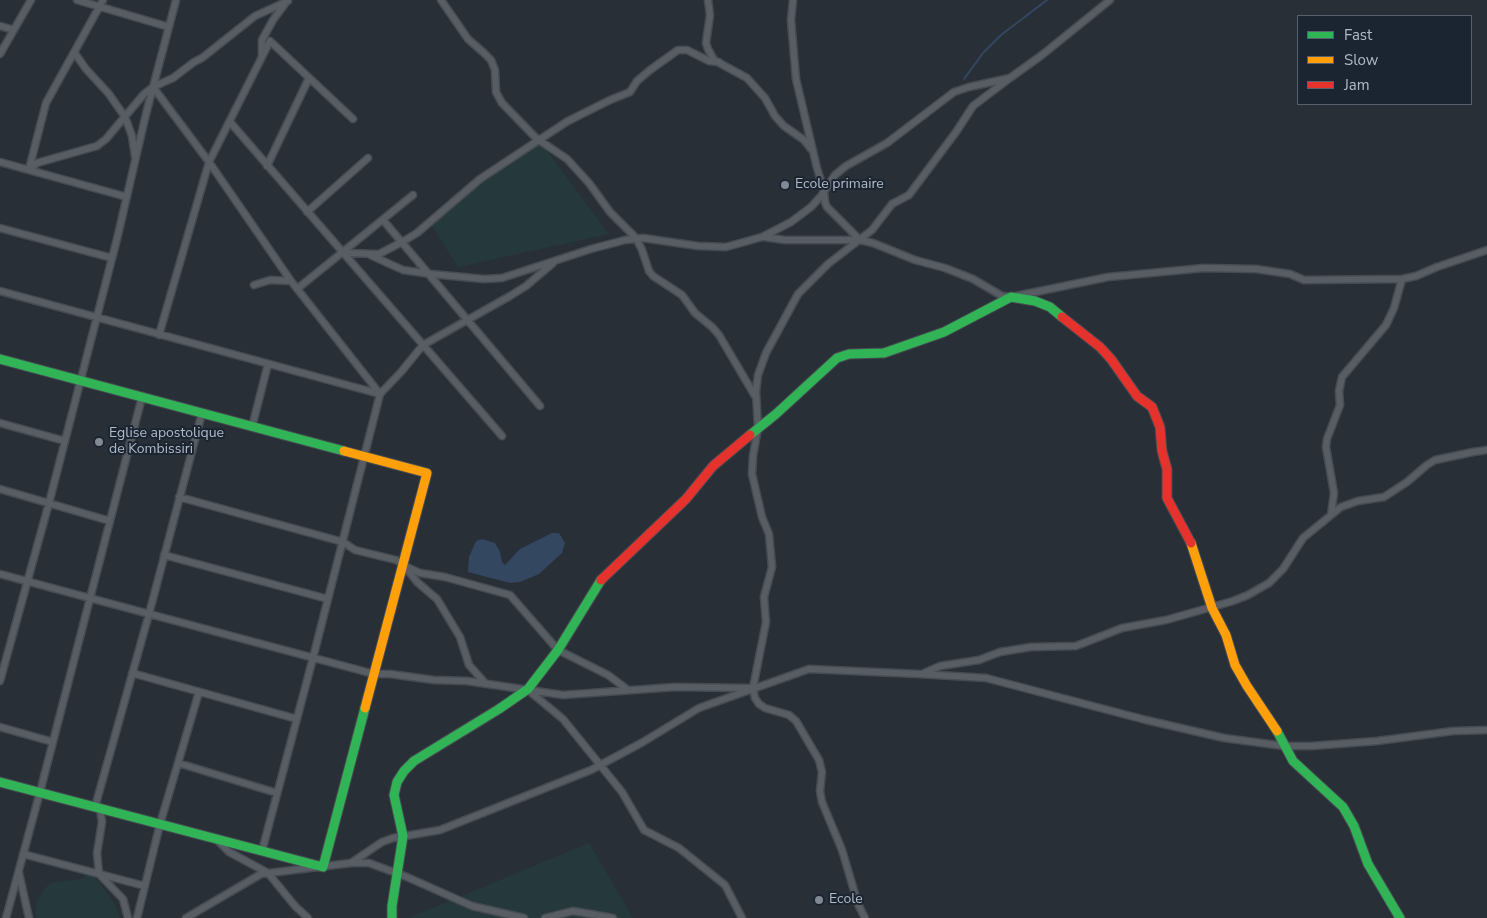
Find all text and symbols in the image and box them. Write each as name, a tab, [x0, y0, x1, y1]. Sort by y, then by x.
legend	[1297, 15, 1472, 105]
text: Fast	[1344, 25, 1372, 45]
text: Slow	[1344, 50, 1378, 70]
text: Jam	[1344, 75, 1370, 95]
place label: Ecole primaire	[795, 177, 884, 193]
marker: Ecole primaire	[779, 179, 791, 191]
place label: Eglise apostolique de Kombissiri	[109, 426, 224, 458]
marker: Eglise apostolique de Kombissiri	[93, 436, 105, 448]
place label: Ecole	[829, 892, 863, 908]
marker: Ecole	[813, 894, 825, 906]

